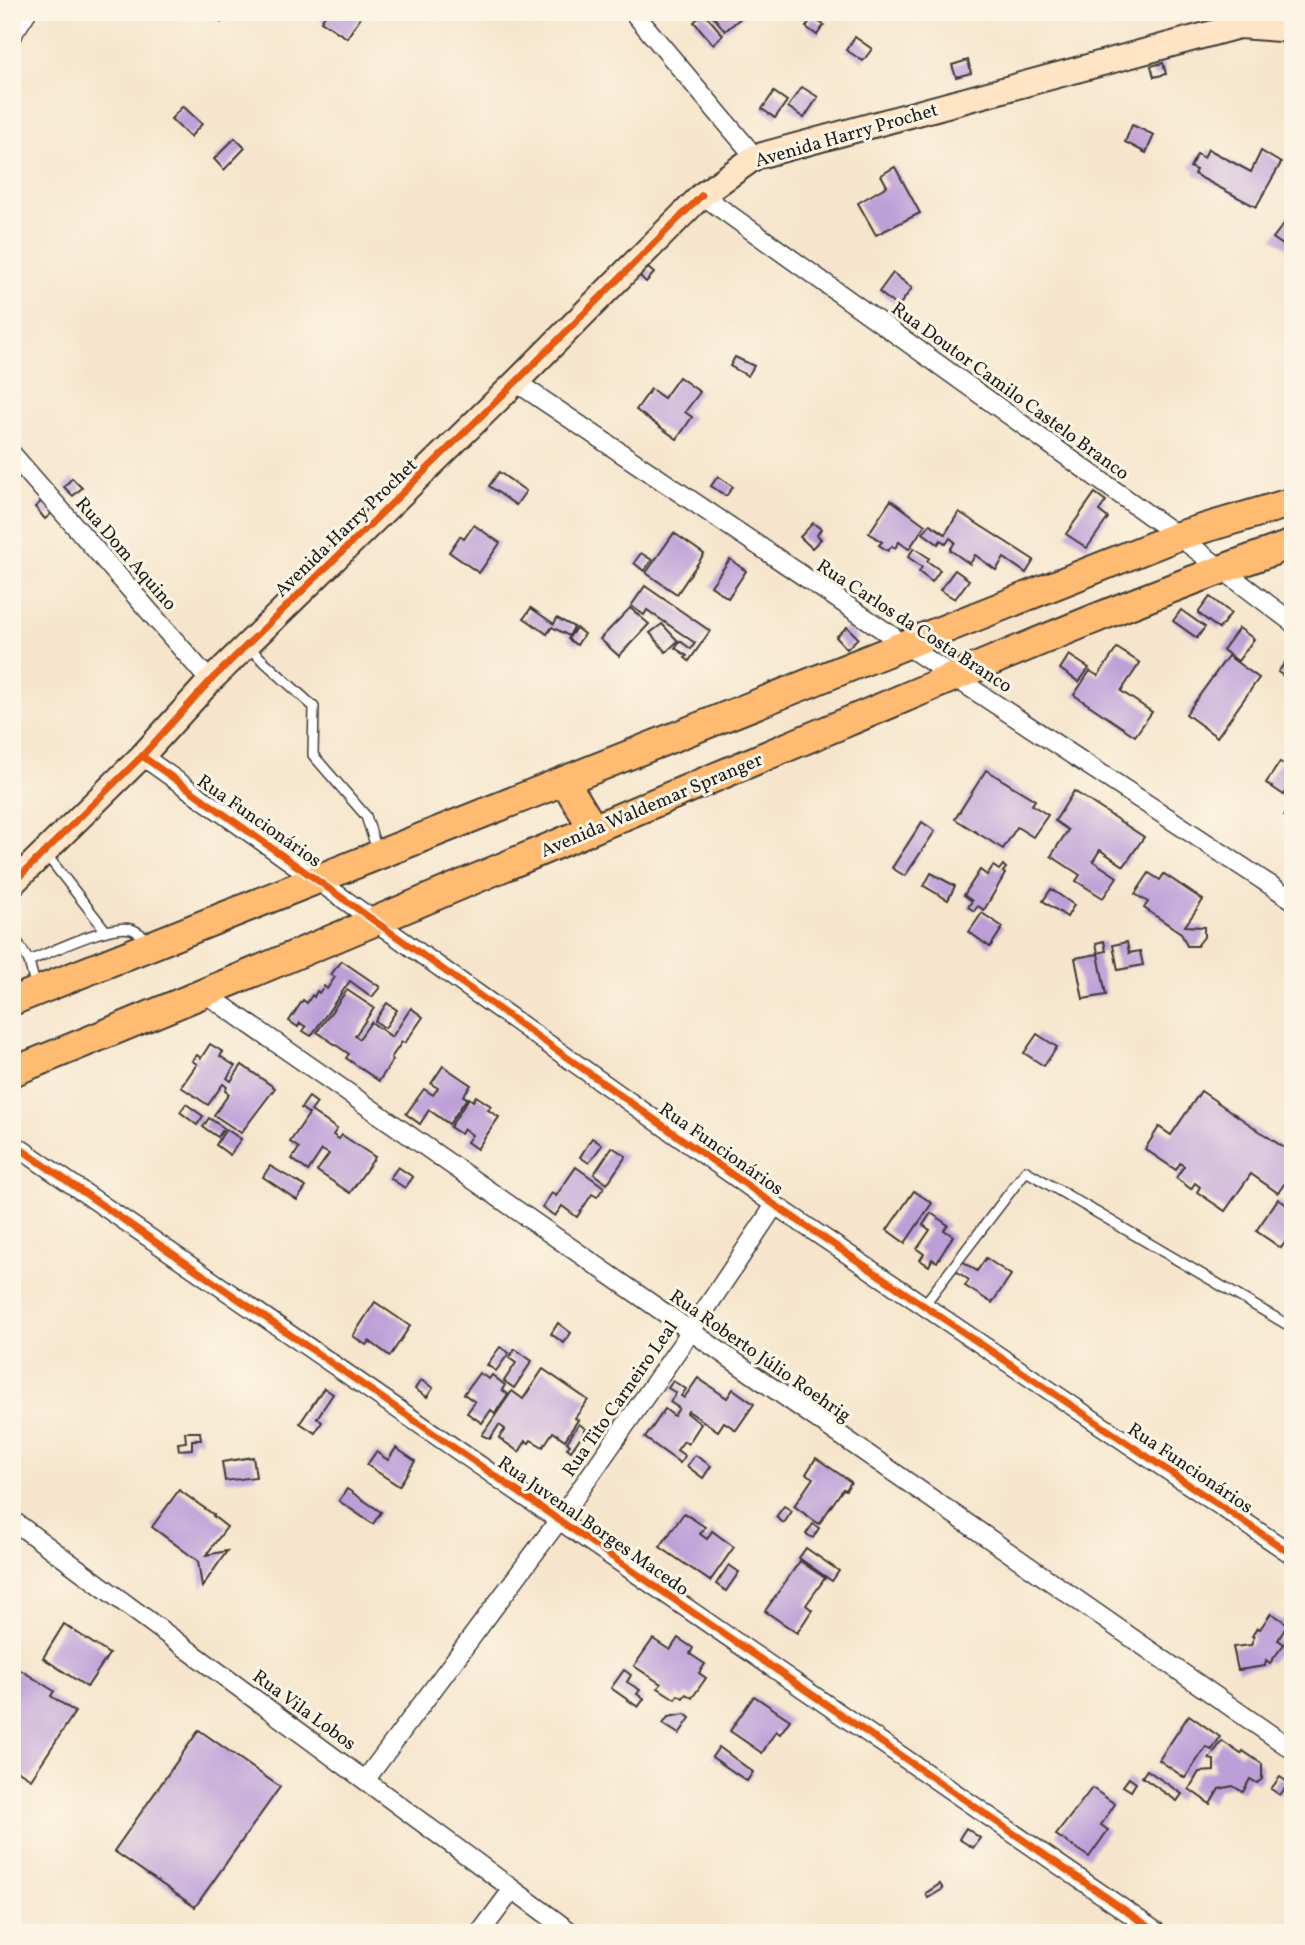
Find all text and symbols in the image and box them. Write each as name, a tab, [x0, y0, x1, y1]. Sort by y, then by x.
street label: Avenida Harry Prochet	[752, 97, 942, 175]
street label: Rua Doutor Camilo Castelo Branco	[886, 296, 1134, 487]
street label: Avenida Harry Prochet	[269, 453, 424, 604]
street label: Rua Dom Aquino	[69, 492, 182, 617]
street label: Rua Carlos da Costa Branco	[811, 554, 1017, 700]
street label: Avenida Waldemar Spranger	[537, 747, 767, 865]
street label: Rua Funcionários	[192, 769, 326, 874]
street label: Rua Funcionários	[654, 1097, 788, 1202]
street label: Rua Roberto Júlio Roehrig	[664, 1284, 856, 1429]
street label: Rua Tito Carneiro Leal	[557, 1316, 685, 1482]
street label: Rua Funcionários	[1122, 1417, 1258, 1520]
street label: Rua Juvenal Borges Macedo	[492, 1450, 694, 1603]
street label: Rua Vila Lobos	[247, 1664, 361, 1757]

